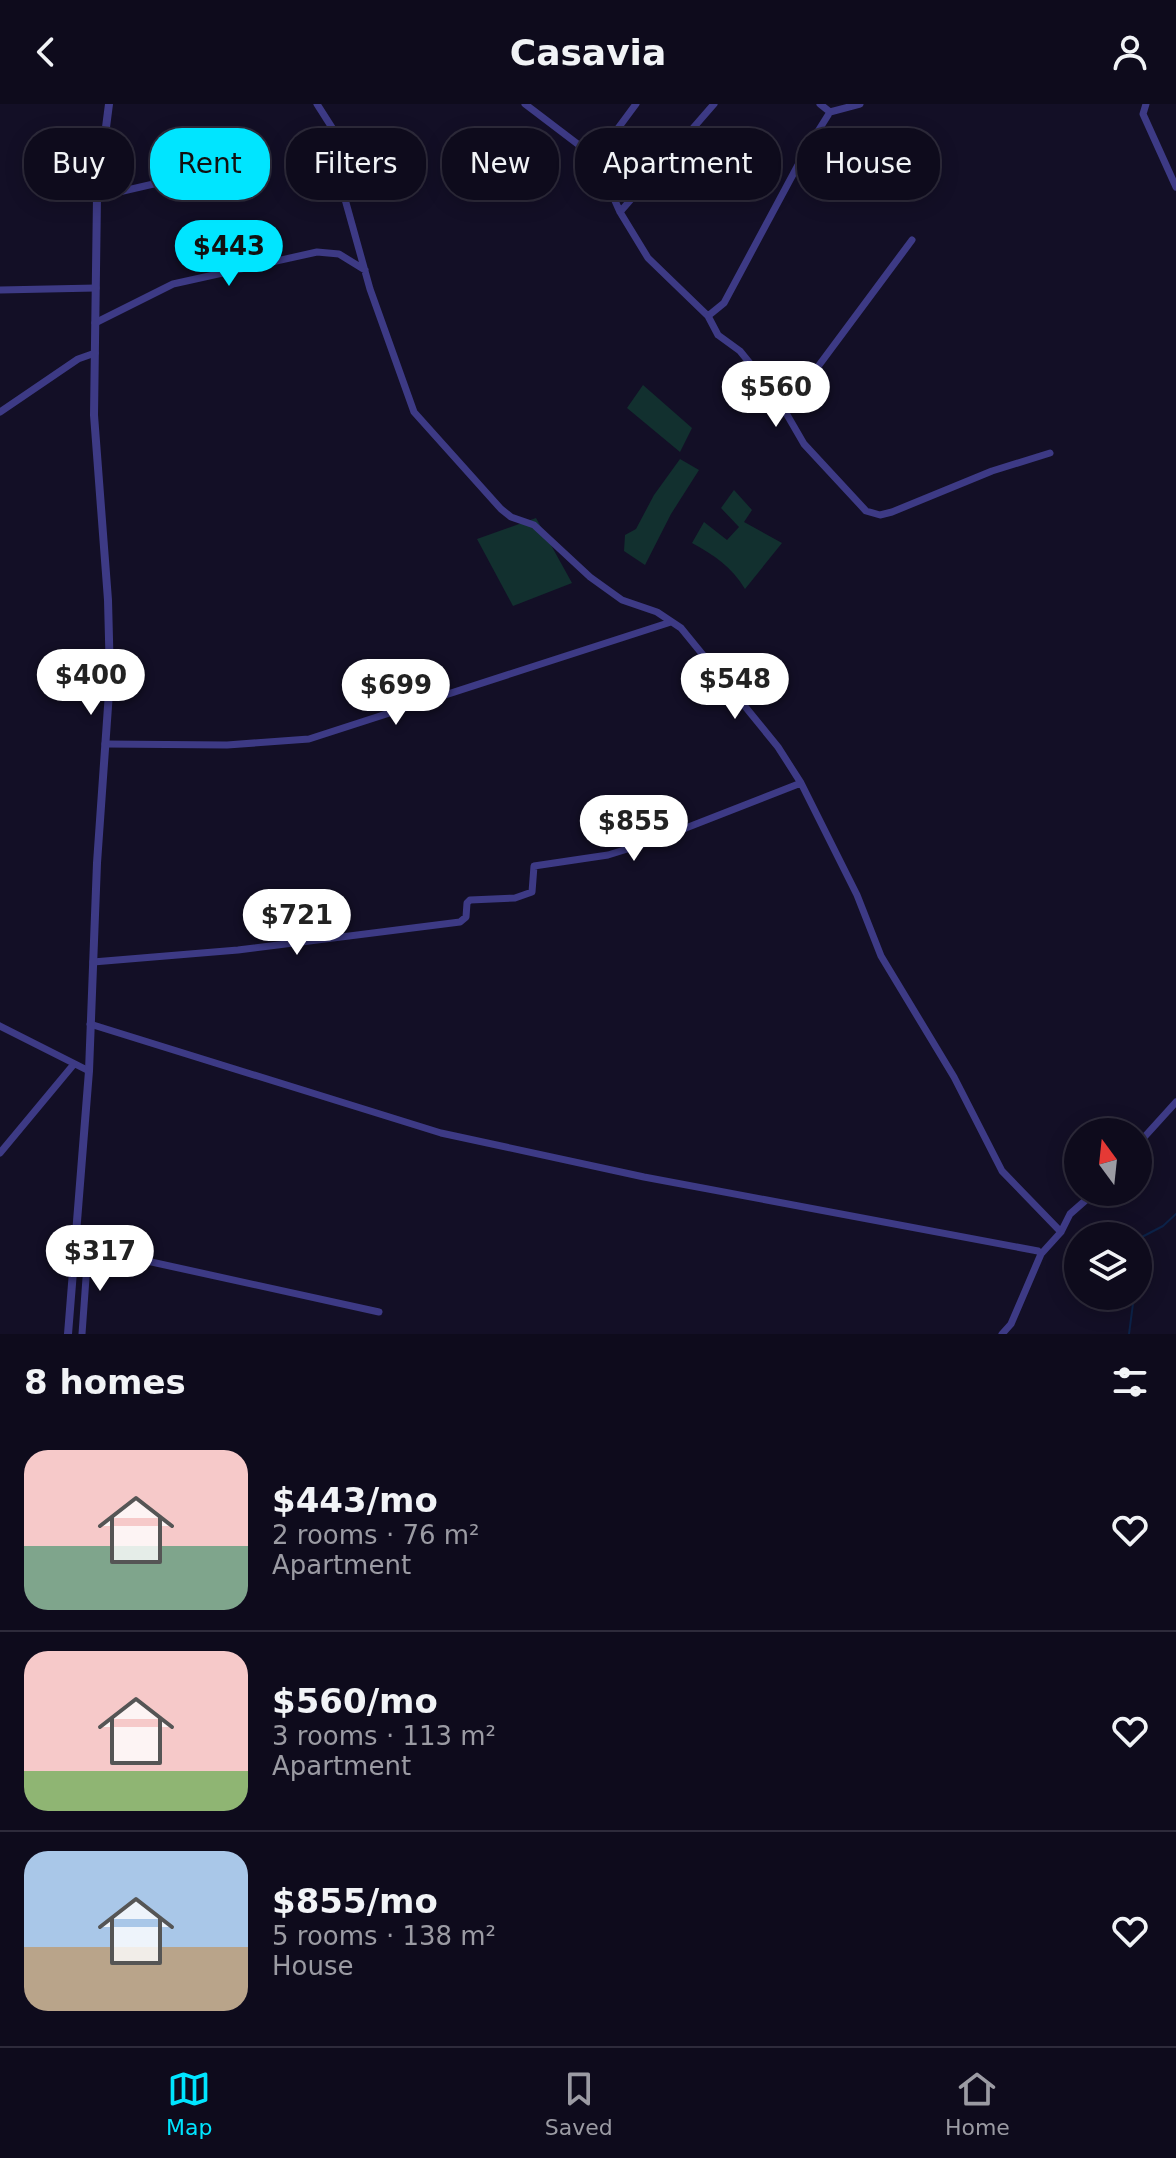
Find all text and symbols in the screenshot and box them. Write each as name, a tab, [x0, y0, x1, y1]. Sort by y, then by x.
icon: back	[24, 30, 68, 74]
icon: person	[1108, 30, 1152, 74]
text: Casavia	[510, 32, 666, 73]
chip: Buy	[24, 128, 134, 200]
chip: Rent	[150, 128, 270, 200]
chip: Filters	[286, 128, 426, 200]
chip: New	[442, 128, 559, 200]
chip: Apartment	[575, 128, 781, 200]
chip: House	[797, 128, 940, 200]
pin: $443	[182, 220, 276, 288]
text: $443	[193, 231, 265, 261]
pin: $560	[729, 361, 823, 429]
text: $560	[740, 372, 812, 402]
pin: $400	[44, 649, 138, 717]
pin: $548	[688, 653, 782, 721]
pin: $699	[349, 659, 443, 727]
text: $400	[55, 660, 127, 690]
text: $548	[699, 664, 771, 694]
text: $699	[360, 670, 432, 700]
pin: $855	[587, 795, 681, 863]
text: $855	[598, 806, 670, 836]
pin: $721	[250, 889, 344, 957]
text: $721	[261, 900, 333, 930]
north arrow	[1064, 1118, 1152, 1206]
map controls	[1064, 1118, 1152, 1310]
button: layers	[1064, 1222, 1152, 1310]
pin: $317	[53, 1225, 147, 1293]
text: $317	[64, 1236, 136, 1266]
icon: filters	[1108, 1360, 1152, 1404]
text: 8 homes	[24, 1362, 186, 1402]
text: $443/mo	[272, 1480, 438, 1520]
icon: home	[88, 1482, 184, 1578]
icon: heart	[1108, 1508, 1152, 1552]
text: 2 rooms · 76 m²	[272, 1520, 480, 1550]
text: Apartment	[272, 1550, 411, 1580]
text: $560/mo	[272, 1681, 438, 1721]
icon: home	[88, 1683, 184, 1779]
icon: heart	[1108, 1709, 1152, 1753]
text: 3 rooms · 113 m²	[272, 1721, 496, 1751]
text: Apartment	[272, 1751, 411, 1781]
text: $855/mo	[272, 1881, 438, 1921]
icon: home	[88, 1883, 184, 1979]
icon: heart	[1108, 1909, 1152, 1953]
text: 5 rooms · 138 m²	[272, 1921, 496, 1951]
text: House	[272, 1951, 353, 1981]
tab: Map	[166, 2067, 213, 2140]
tab: Saved	[545, 2067, 613, 2140]
tab: Home	[945, 2067, 1010, 2140]

